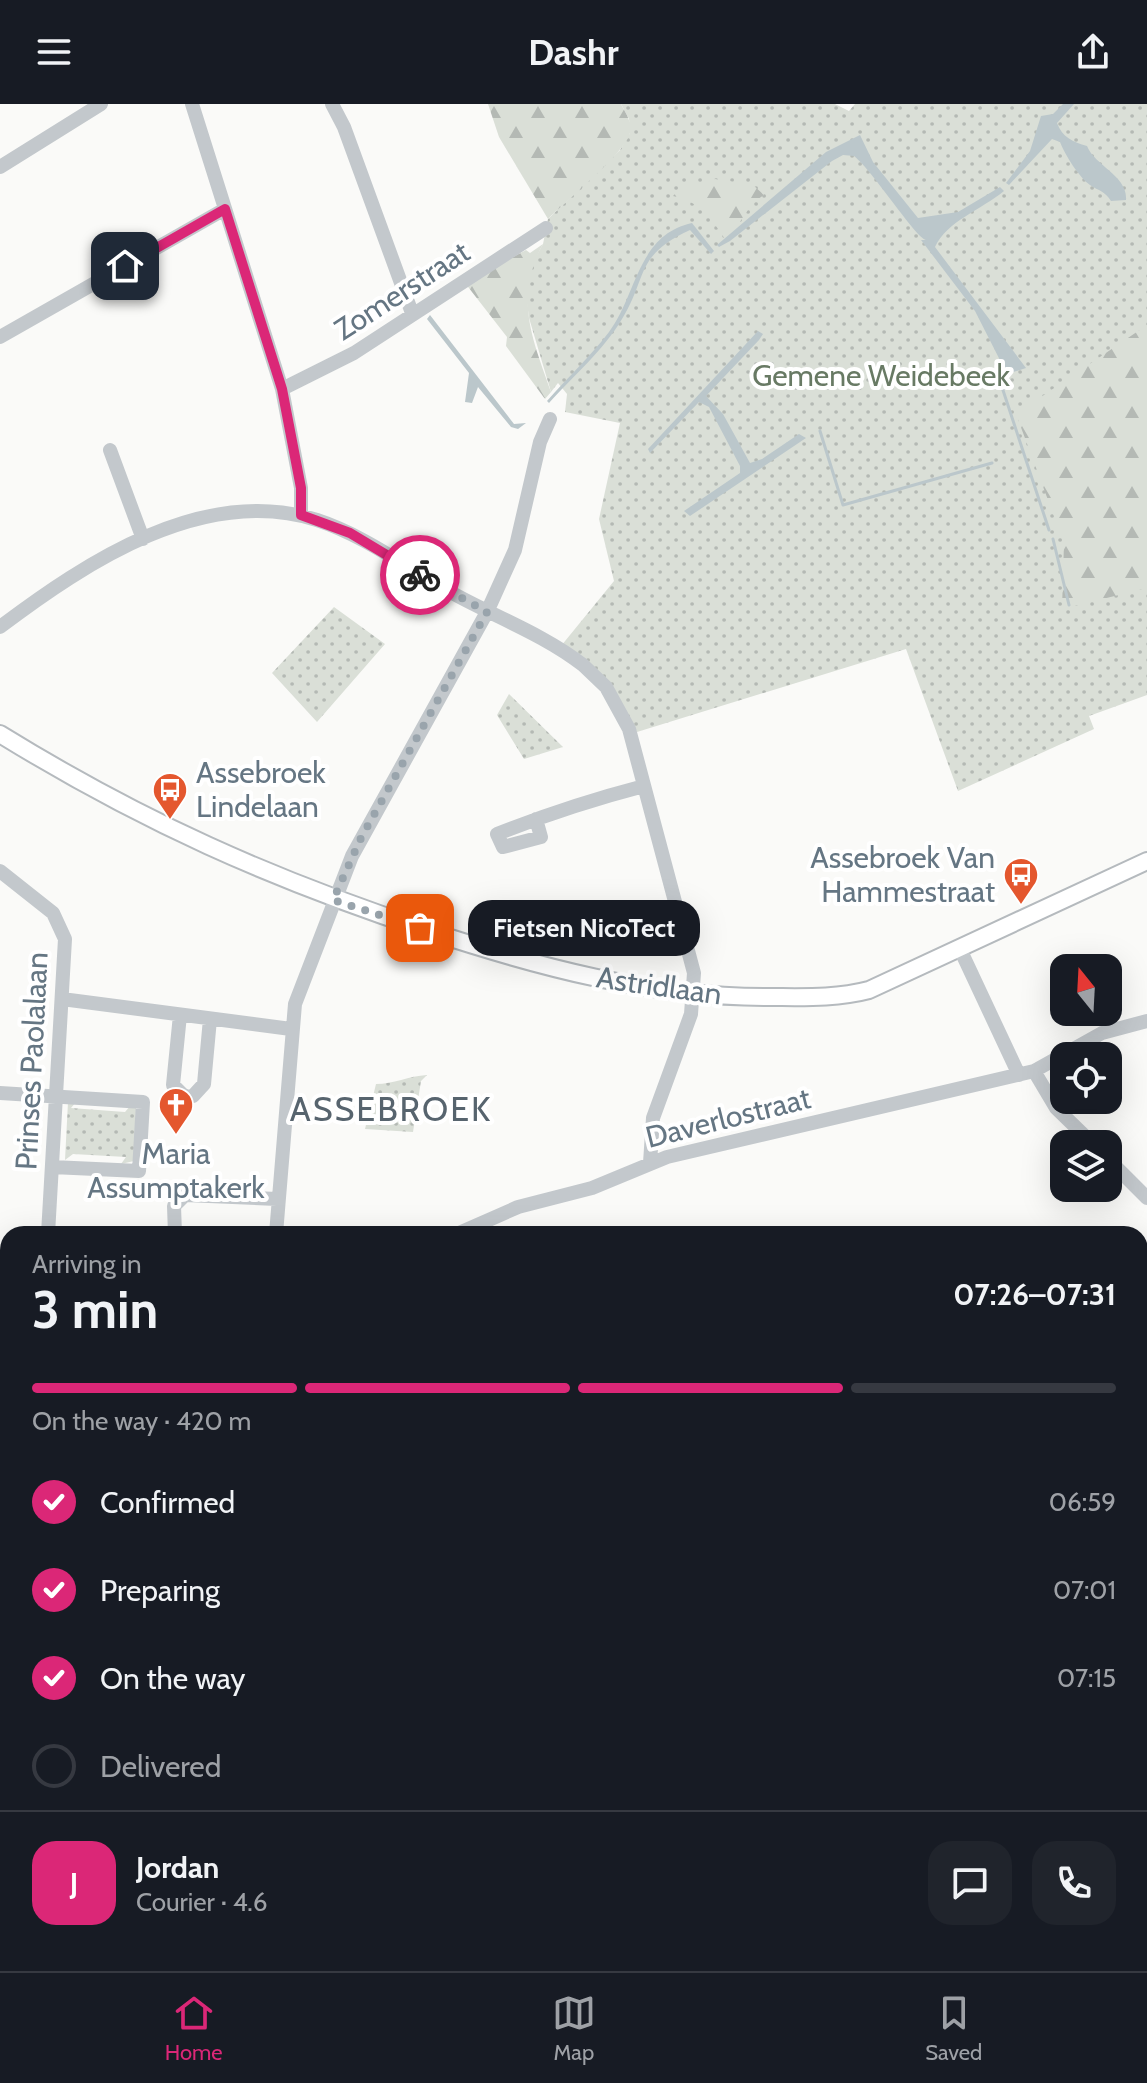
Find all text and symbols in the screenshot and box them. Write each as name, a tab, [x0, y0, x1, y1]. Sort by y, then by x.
icon: menu	[32, 30, 76, 74]
text: Dashr	[528, 30, 619, 74]
icon: share	[1071, 30, 1115, 74]
pin	[91, 232, 159, 300]
street label: Zomerstraat	[327, 233, 476, 348]
icon: home	[103, 244, 147, 288]
park label: Gemene Weidebeek	[752, 357, 1010, 394]
courier	[380, 535, 460, 615]
icon: bike	[398, 553, 442, 597]
place label: Assebroek Lindelaan	[196, 754, 326, 825]
bus stop icon: Assebroek Lindelaan	[151, 771, 189, 821]
place label: Assebroek Van Hammestraat	[810, 839, 995, 910]
bus stop icon: Assebroek Van Hammestraat	[1002, 856, 1040, 906]
pin	[386, 894, 454, 962]
callout: Fietsen NicoTect	[468, 900, 700, 956]
icon: bag	[398, 906, 442, 950]
text: Fietsen NicoTect	[493, 912, 675, 944]
street label: Prinses Paolalaan	[7, 951, 56, 1171]
north arrow	[1050, 954, 1122, 1026]
map controls	[1050, 954, 1122, 1202]
street label: Astridlaan	[594, 958, 724, 1013]
button: locate	[1050, 1042, 1122, 1114]
street label: Daverlostraat	[642, 1079, 814, 1156]
church icon: Maria Assumptakerk	[157, 1086, 195, 1136]
district label: ASSEBROEK	[290, 1088, 492, 1130]
button: layers	[1050, 1130, 1122, 1202]
place label: Maria Assumptakerk	[87, 1135, 265, 1206]
text: Arriving in	[32, 1248, 142, 1280]
text: 07:26–07:31	[953, 1276, 1116, 1313]
text: 3 min	[32, 1278, 158, 1341]
text: On the way · 420 m	[32, 1405, 251, 1437]
icon: check	[32, 1480, 76, 1524]
text: Confirmed	[100, 1484, 235, 1521]
text: 06:59	[1049, 1486, 1116, 1518]
icon: check	[32, 1568, 76, 1612]
text: Preparing	[100, 1572, 220, 1609]
text: 07:01	[1053, 1574, 1116, 1606]
icon: check	[32, 1656, 76, 1700]
text: On the way	[100, 1660, 245, 1697]
text: 07:15	[1057, 1662, 1116, 1694]
text: Delivered	[100, 1748, 221, 1785]
button: chat	[928, 1841, 1012, 1925]
button: phone	[1032, 1841, 1116, 1925]
text: Jordan	[136, 1849, 219, 1886]
text: J	[70, 1865, 78, 1902]
text: Courier · 4.6	[136, 1886, 268, 1918]
tab: Home	[165, 1991, 223, 2066]
tab: Map	[552, 1991, 596, 2066]
tab: Saved	[925, 1991, 982, 2066]

